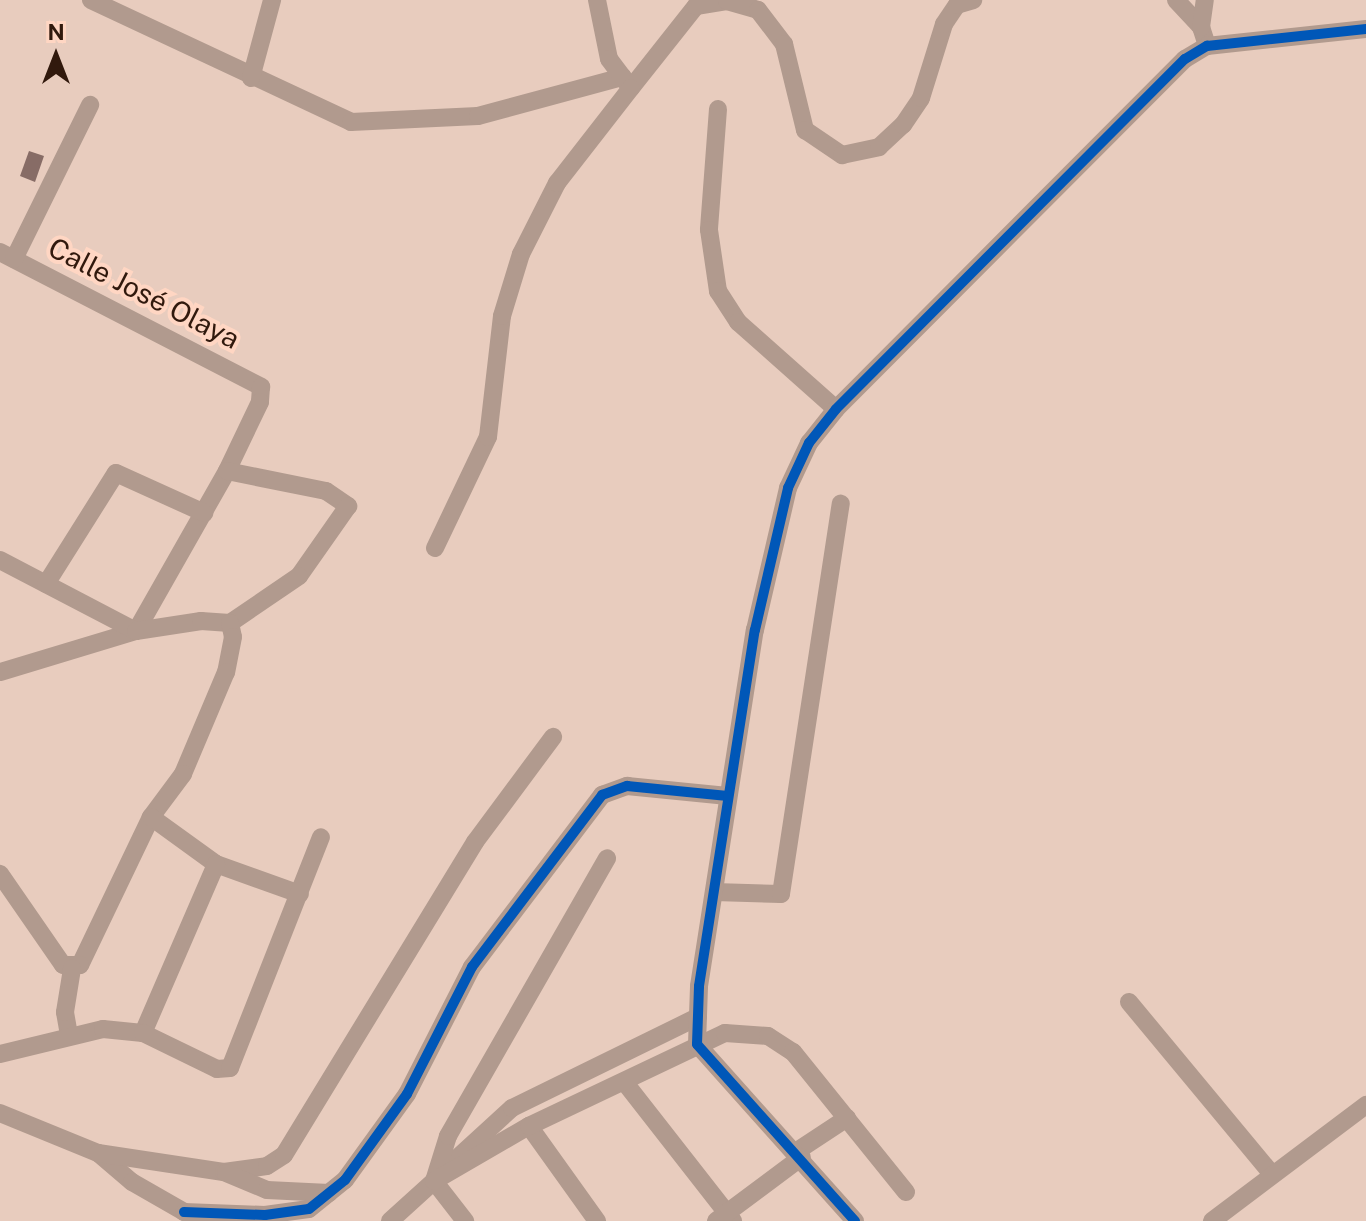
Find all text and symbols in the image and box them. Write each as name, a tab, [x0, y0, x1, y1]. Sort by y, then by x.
north arrow	[16, 16, 96, 96]
text: N	[47, 19, 65, 45]
street label: Calle José Olaya	[43, 230, 245, 356]

